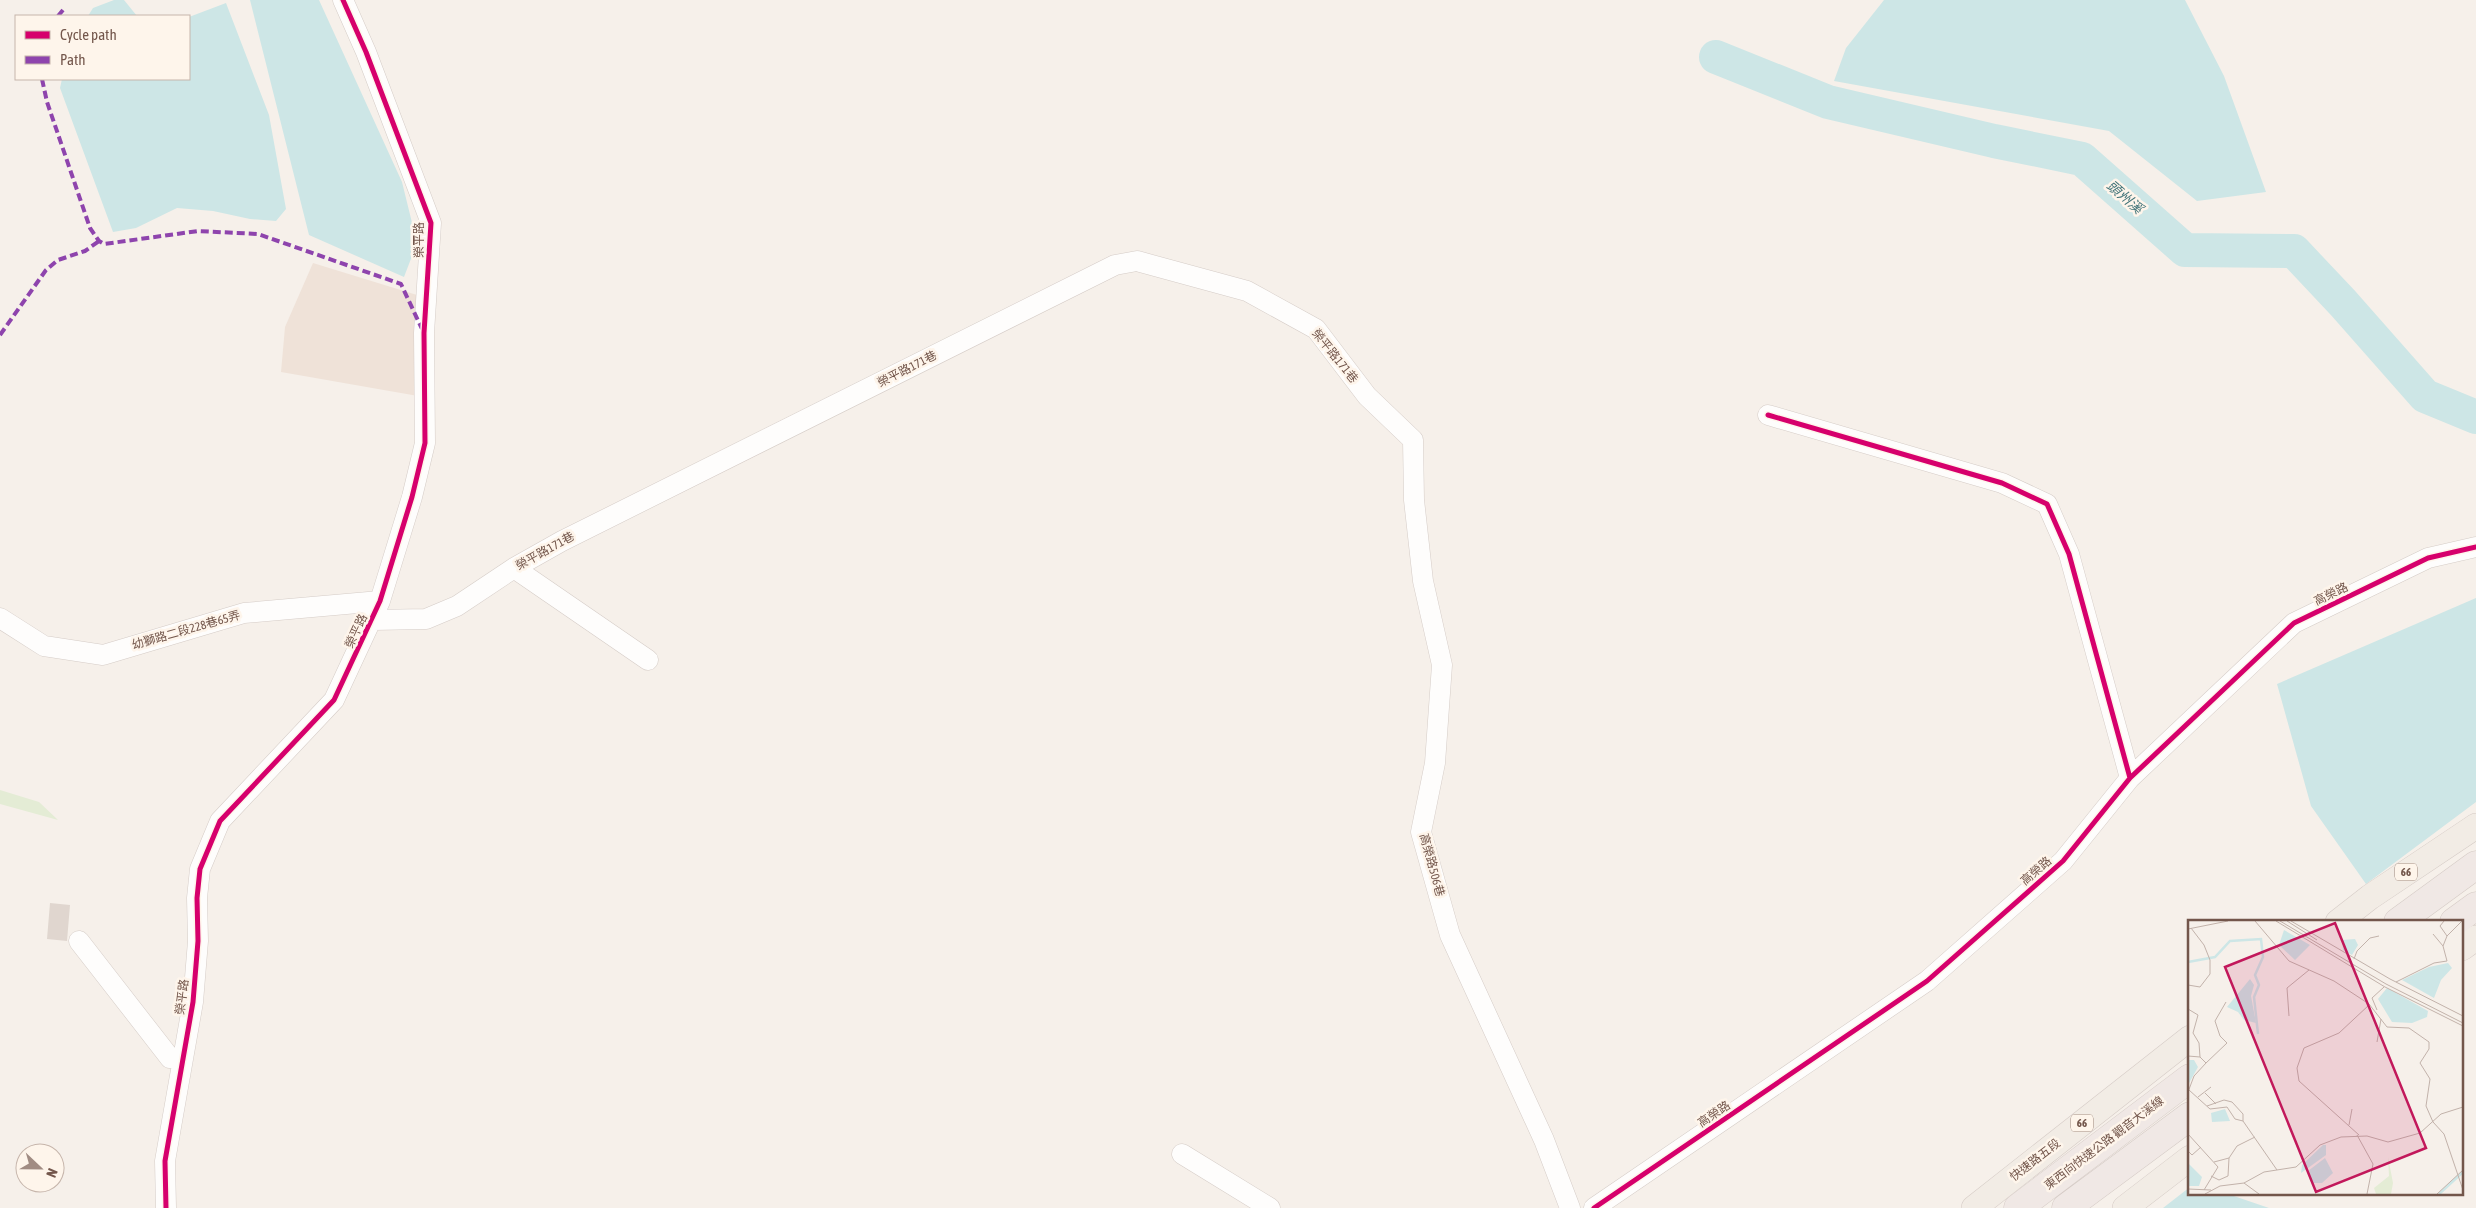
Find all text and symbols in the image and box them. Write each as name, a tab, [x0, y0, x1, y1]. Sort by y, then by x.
legend	[15, 15, 190, 80]
text: Cycle path	[60, 26, 117, 43]
text: Path	[60, 51, 86, 68]
water label: 頭州溪	[2104, 177, 2148, 218]
street label: 榮平路	[412, 222, 426, 258]
street label: 榮平路171巷	[1309, 326, 1361, 386]
street label: 榮平路171巷	[875, 348, 939, 390]
street label: 榮平路171巷	[513, 529, 577, 573]
street label: 高榮路	[2312, 580, 2350, 608]
street label: 幼獅路二段228巷65弄	[130, 608, 242, 652]
street label: 榮平路	[342, 612, 370, 650]
street label: 高榮路506巷	[1417, 832, 1447, 898]
street label: 高榮路	[2018, 854, 2054, 888]
road number: 66	[2395, 864, 2417, 880]
inset map	[2188, 920, 2464, 1196]
street label: 榮平路	[173, 978, 191, 1016]
street label: 東西向快速公路 觀音大溪線	[2042, 1094, 2166, 1192]
street label: 高榮路	[1695, 1098, 1733, 1130]
road number: 66	[2071, 1114, 2093, 1132]
street label: 快速路五段	[2007, 1136, 2063, 1184]
north arrow	[15, 1143, 65, 1193]
text: N	[43, 1166, 61, 1180]

